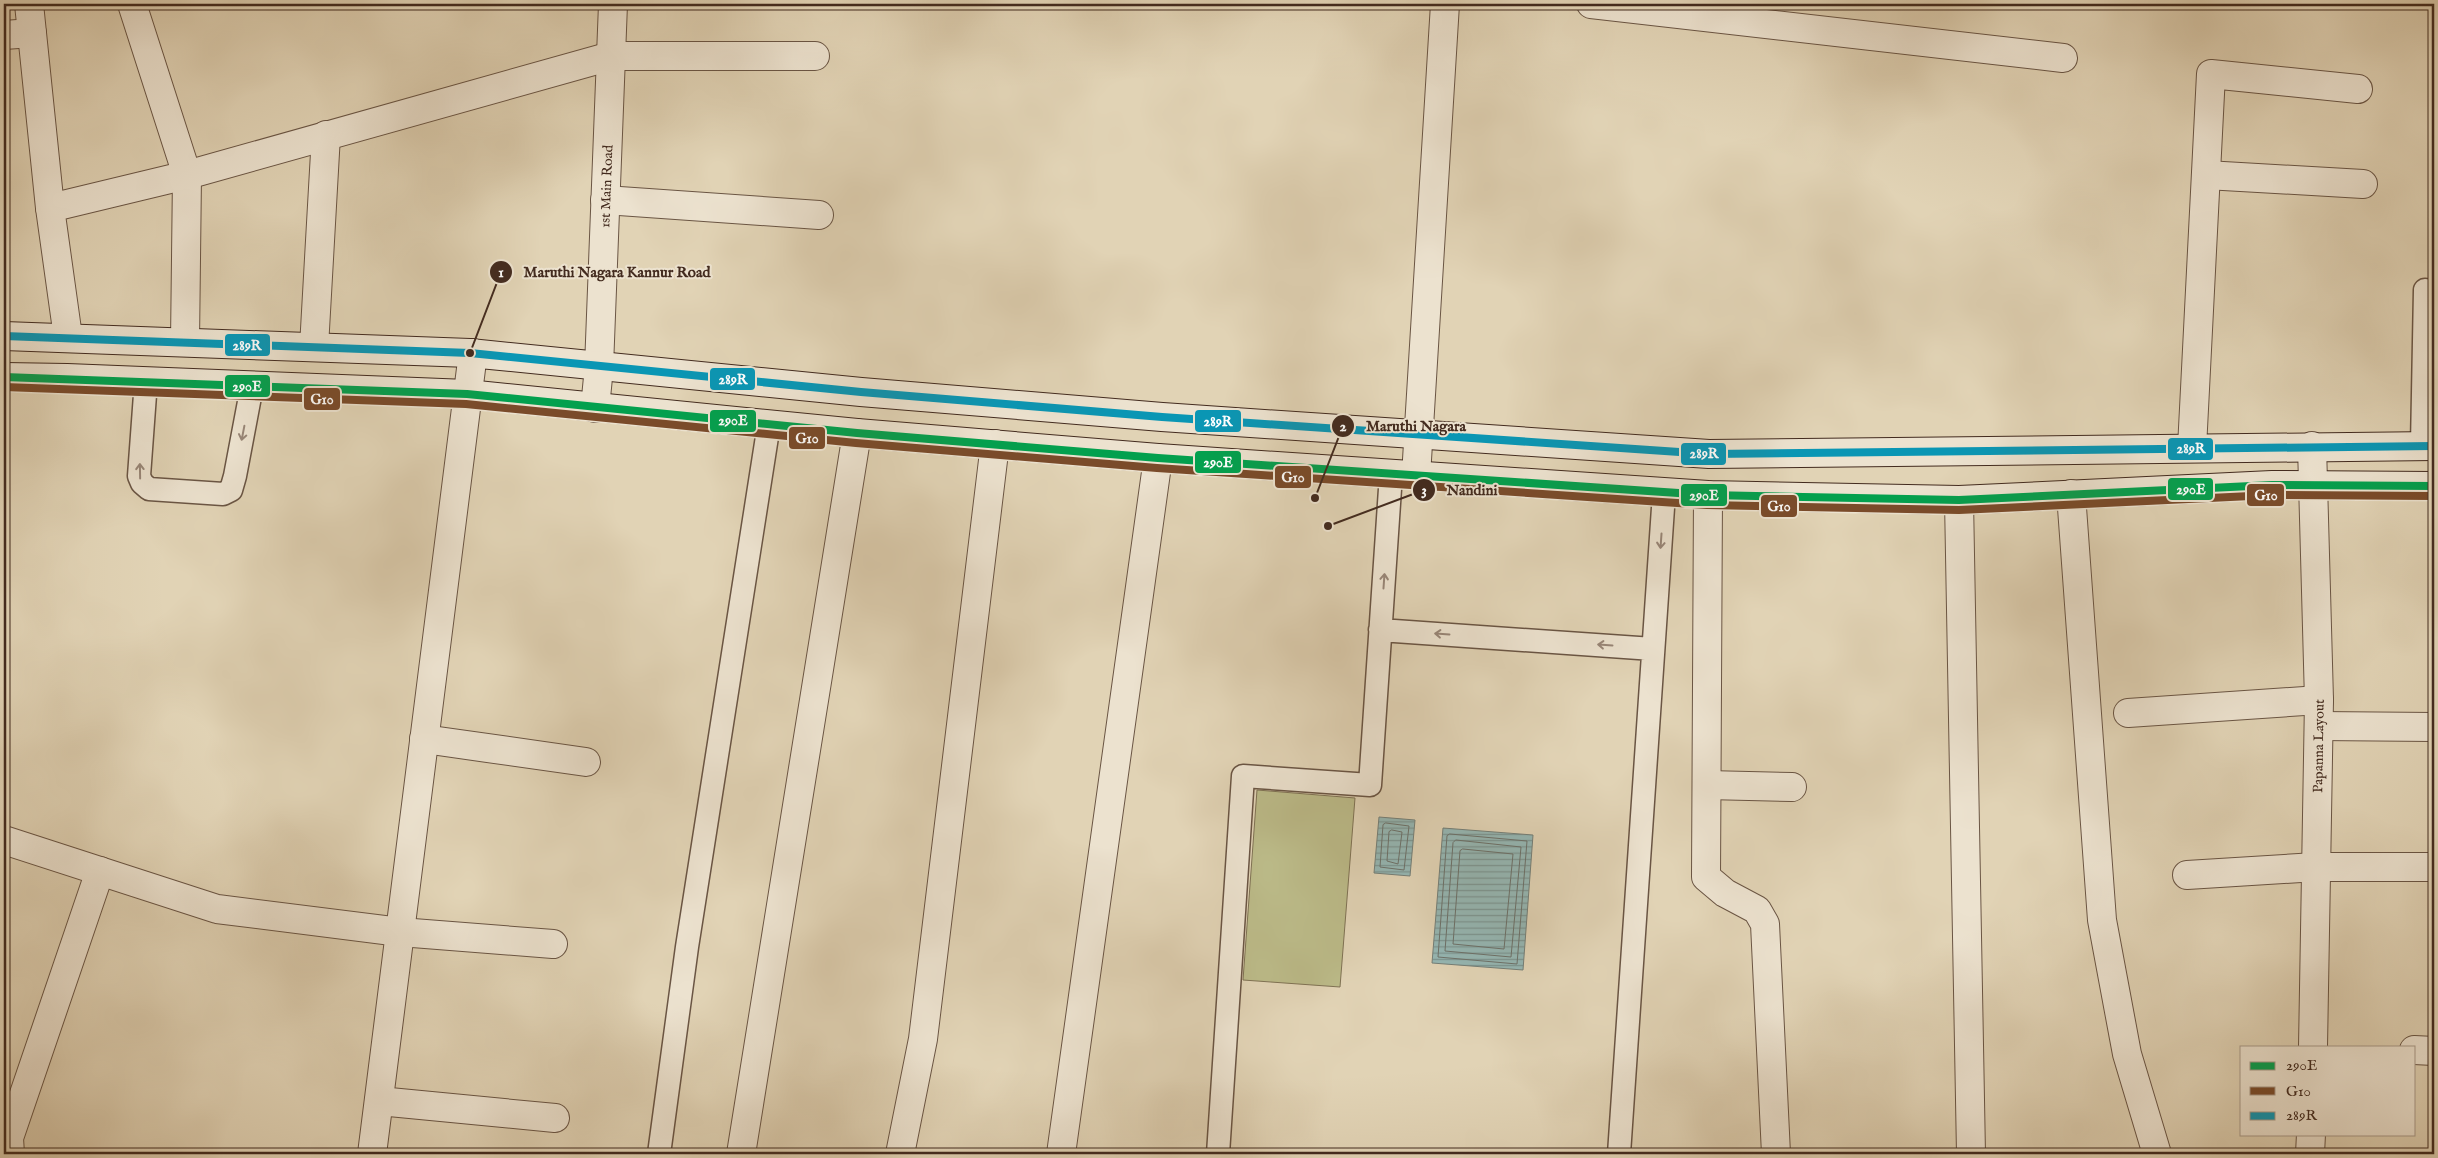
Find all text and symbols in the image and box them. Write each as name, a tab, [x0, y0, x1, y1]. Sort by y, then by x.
street label: 1st Main Road	[596, 144, 618, 228]
callout: Maruthi Nagara Kannur Road	[488, 257, 720, 287]
text: 1	[498, 263, 504, 282]
text: Maruthi Nagara Kannur Road	[524, 263, 711, 282]
line badge: 289R	[224, 333, 271, 357]
text: 289R	[233, 337, 263, 355]
line badge: 289R	[709, 367, 756, 391]
text: 289R	[719, 371, 749, 389]
line badge: 290E	[224, 374, 271, 398]
text: 290E	[232, 378, 262, 396]
line badge: G10	[303, 387, 341, 411]
text: G10	[310, 391, 334, 409]
line badge: 290E	[709, 409, 757, 433]
line badge: 289R	[1194, 409, 1242, 433]
callout: Maruthi Nagara	[1331, 411, 1476, 441]
text: 290E	[718, 412, 748, 430]
text: 289R	[1204, 413, 1234, 431]
text: 2	[1339, 417, 1347, 436]
text: Maruthi Nagara	[1366, 417, 1466, 436]
one-way arrow	[237, 425, 247, 441]
line badge: G10	[788, 426, 826, 450]
text: G10	[795, 430, 819, 448]
line badge: 289R	[2167, 437, 2214, 461]
text: 289R	[2177, 440, 2207, 458]
line badge: 289R	[1680, 442, 1727, 466]
text: 289R	[1690, 445, 1720, 463]
line badge: 290E	[1194, 450, 1242, 474]
text: 290E	[1203, 454, 1233, 472]
one-way arrow	[136, 463, 145, 479]
line badge: G10	[1274, 465, 1312, 489]
text: G10	[1281, 469, 1305, 487]
callout: Nandini	[1411, 475, 1507, 505]
line badge: 290E	[2167, 477, 2214, 501]
text: 3	[1421, 481, 1427, 500]
text: Nandini	[1445, 481, 1498, 500]
text: 290E	[2176, 481, 2206, 499]
line badge: 290E	[1680, 483, 1728, 507]
line badge: G10	[2246, 483, 2285, 507]
text: 290E	[1689, 487, 1719, 505]
text: G10	[2254, 487, 2278, 505]
line badge: G10	[1760, 494, 1798, 518]
text: G10	[1767, 498, 1791, 516]
one-way arrow	[1656, 533, 1666, 549]
one-way arrow	[1379, 574, 1388, 590]
one-way arrow	[1435, 630, 1451, 639]
one-way arrow	[1597, 641, 1613, 650]
street label: Papanna Layout	[2309, 699, 2329, 793]
legend	[2240, 1046, 2416, 1136]
text: 290E	[2286, 1056, 2317, 1075]
text: G10	[2286, 1082, 2311, 1101]
text: 289R	[2286, 1106, 2317, 1125]

